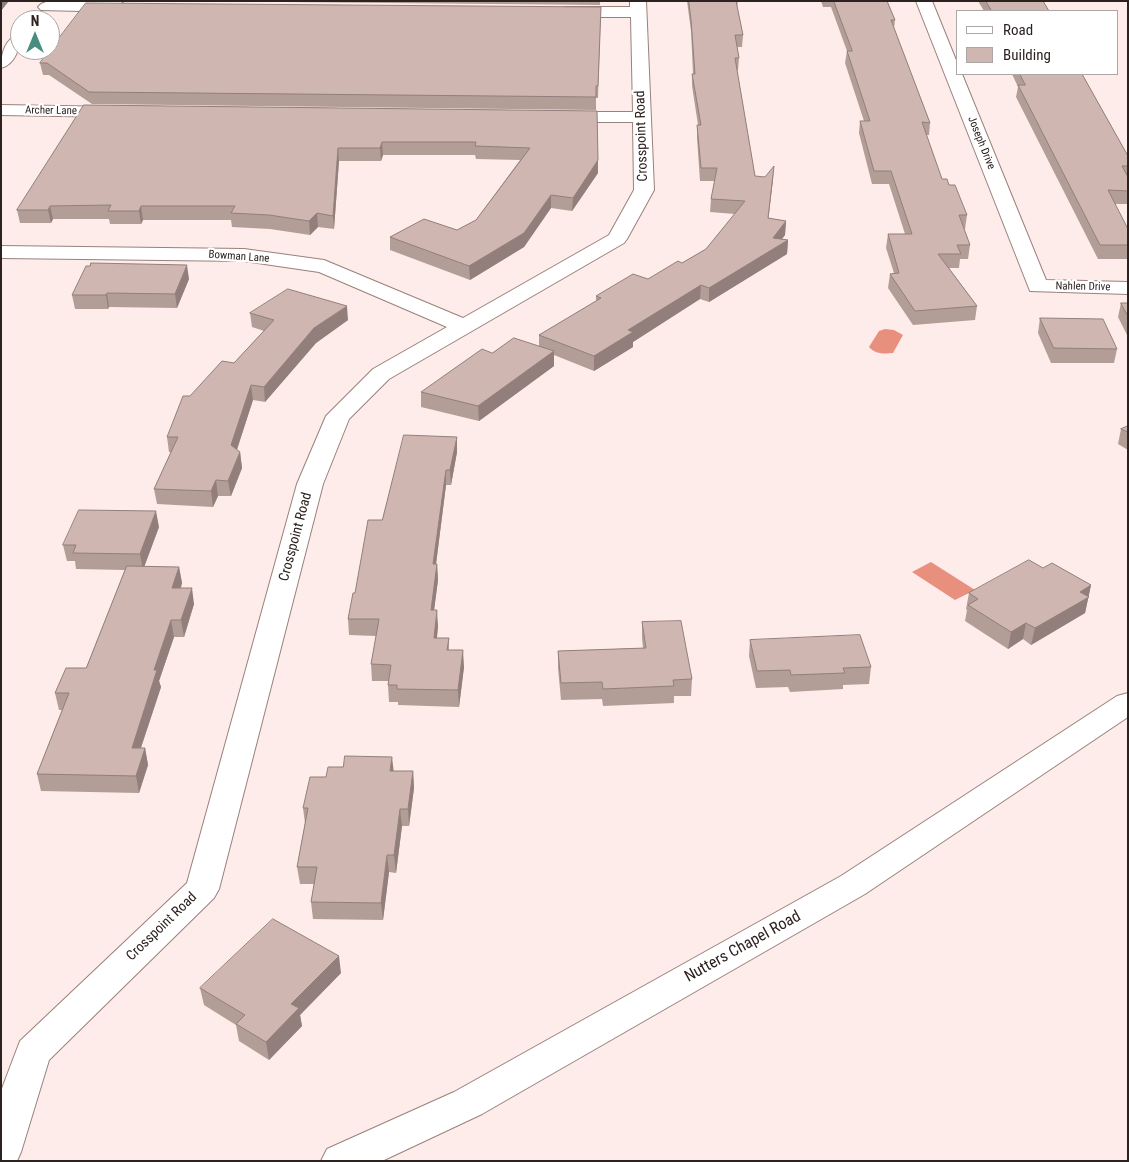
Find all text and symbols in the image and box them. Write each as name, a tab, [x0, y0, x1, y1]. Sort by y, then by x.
north arrow	[10, 10, 60, 60]
legend	[956, 10, 1119, 75]
text: N	[31, 13, 39, 29]
text: Road	[1003, 21, 1033, 39]
text: Building	[1003, 46, 1051, 64]
street label: Crosspoint Road	[632, 90, 652, 182]
street label: Archer Lane	[25, 104, 77, 118]
street label: Joseph Drive	[964, 114, 998, 172]
street label: Bowman Lane	[208, 248, 270, 266]
street label: Nahlen Drive	[1055, 280, 1111, 294]
street label: Crosspoint Road	[276, 491, 316, 583]
street label: Crosspoint Road	[123, 889, 201, 965]
street label: Nutters Chapel Road	[682, 907, 804, 987]

